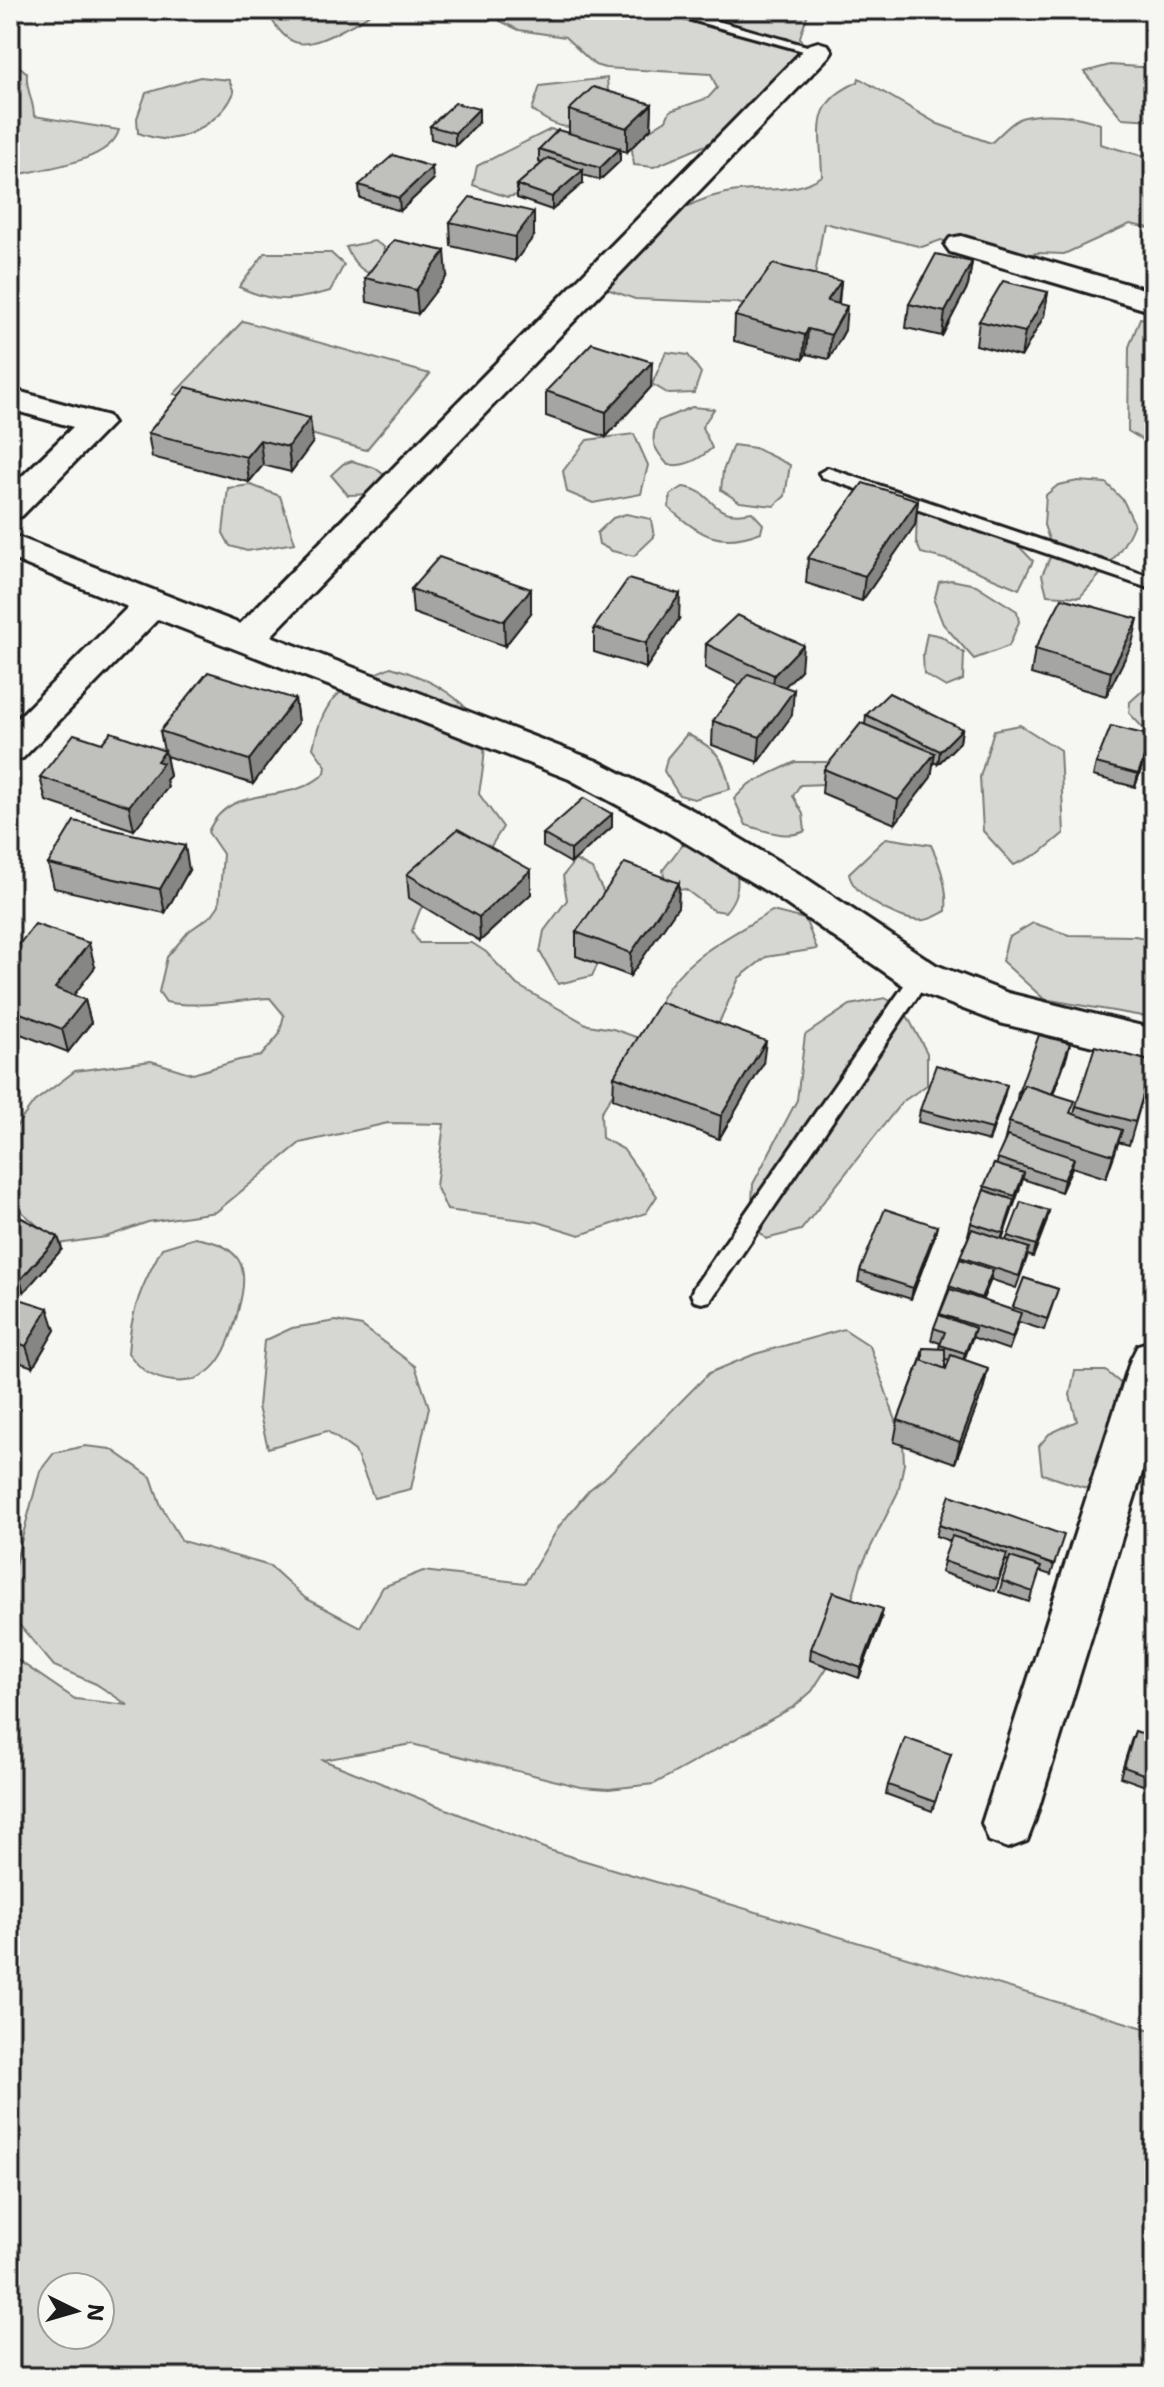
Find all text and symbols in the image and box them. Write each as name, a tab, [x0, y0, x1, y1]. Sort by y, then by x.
north arrow	[36, 2271, 116, 2351]
text: N	[80, 2303, 111, 2323]

